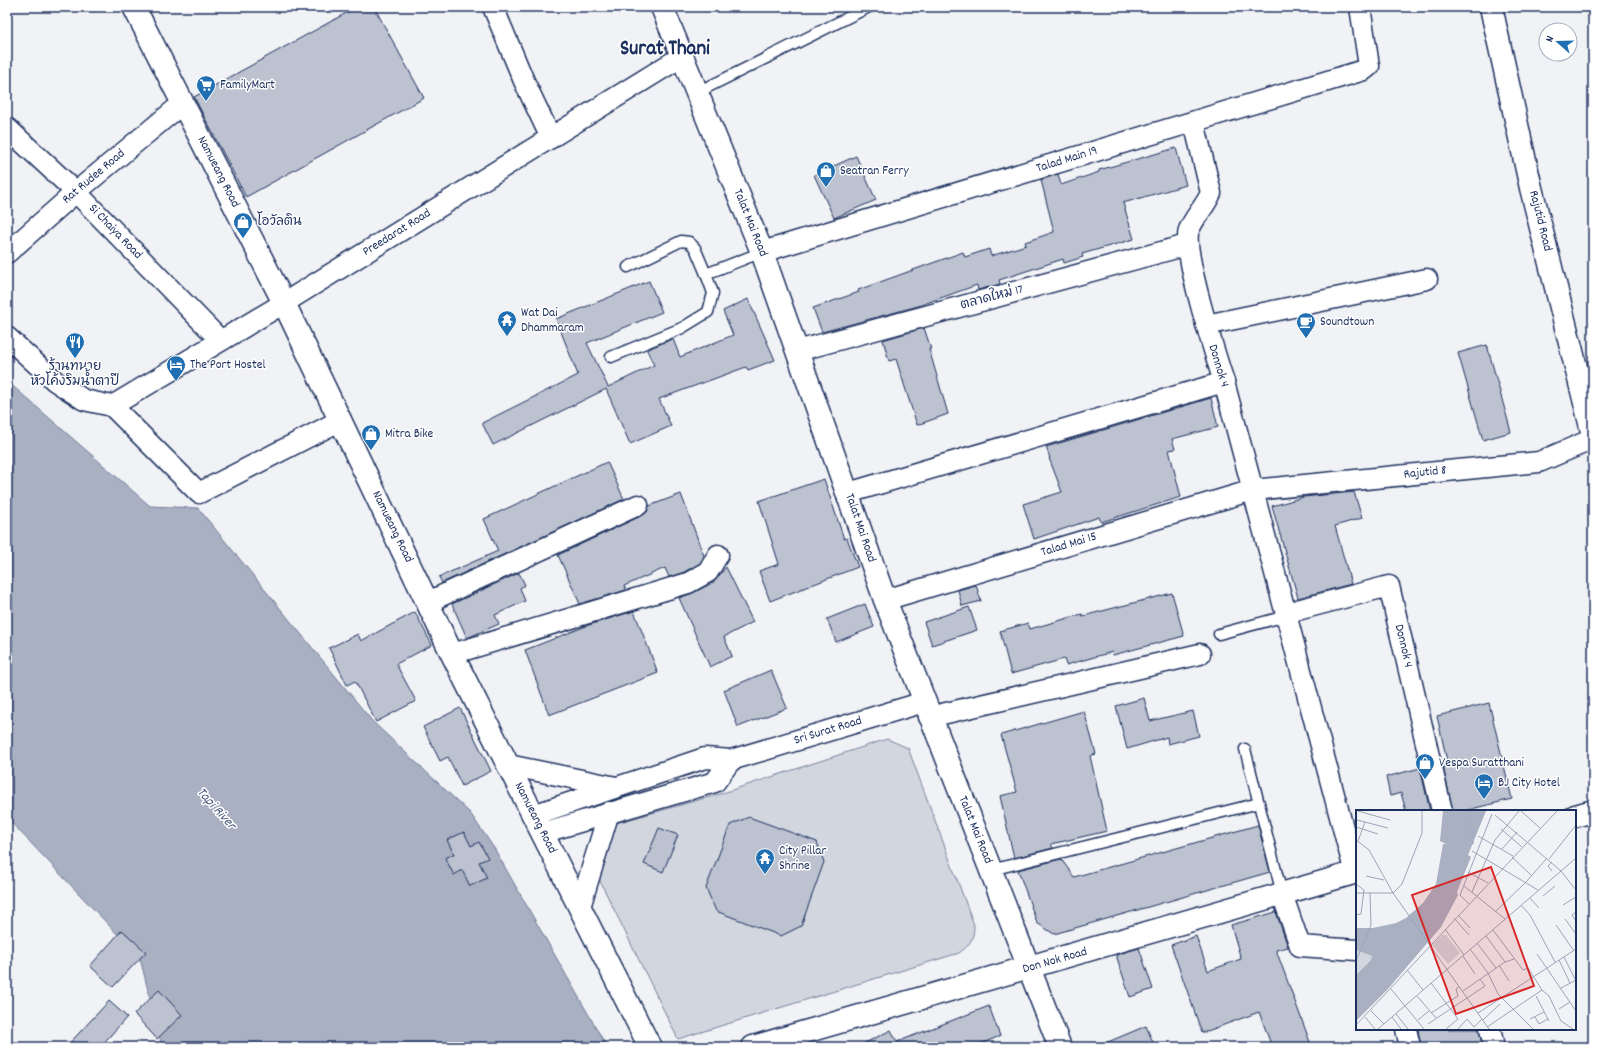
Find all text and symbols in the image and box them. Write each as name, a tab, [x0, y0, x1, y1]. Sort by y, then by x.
north arrow	[1538, 22, 1578, 62]
text: N	[1542, 33, 1559, 45]
district label: Surat Thani	[620, 35, 710, 65]
supermarket icon: FamilyMart	[195, 74, 217, 102]
place label: FamilyMart	[220, 76, 275, 95]
street label: Namueang Road	[192, 133, 244, 211]
street label: Talad Main 19	[1034, 142, 1100, 178]
street label: Rat Rudee Road	[58, 145, 130, 209]
shop icon: Seatran Ferry	[815, 160, 837, 188]
place label: Seatran Ferry	[840, 162, 909, 181]
street label: Talat Mai Road	[728, 186, 772, 260]
street label: Rajutid Road	[1523, 189, 1557, 253]
street label: Si Chaiya Road	[84, 200, 146, 264]
street label: Preedarat Road	[359, 204, 435, 262]
shop icon: โอวัลติน	[232, 211, 254, 239]
place label: โอวัลติน	[257, 211, 302, 232]
street label: ตลาดใหม่ 17	[958, 279, 1026, 315]
place label: Wat Dai Dhammaram	[521, 304, 584, 338]
temple icon: Wat Dai Dhammaram	[496, 309, 518, 337]
cafe icon: Soundtown	[1295, 311, 1317, 339]
place label: Soundtown	[1320, 313, 1374, 332]
restaurant icon: ร้านทนาย หัวโค้งริมน้ำตาปี	[64, 331, 86, 359]
street label: Donnok 4	[1202, 342, 1234, 390]
hotel icon: The Port Hostel	[165, 354, 187, 382]
place label: The Port Hostel	[190, 356, 266, 375]
place label: ร้านทนาย หัวโค้งริมน้ำตาปี	[30, 357, 120, 392]
shop icon: Mitra Bike	[360, 423, 382, 451]
place label: Mitra Bike	[385, 425, 434, 444]
street label: Rajutid 8	[1403, 461, 1447, 485]
street label: Namueang Road	[366, 488, 418, 566]
street label: Talat Mai Road	[839, 491, 881, 565]
street label: Talad Mai 15	[1039, 528, 1099, 562]
street label: Donnok 4	[1389, 622, 1417, 670]
street label: Sri Surat Road	[792, 712, 864, 750]
shop icon: Vespa Suratthani	[1414, 752, 1436, 780]
place label: Vespa Suratthani	[1439, 754, 1524, 773]
hotel icon: BJ City Hotel	[1473, 772, 1495, 800]
place label: BJ City Hotel	[1498, 774, 1560, 793]
street label: Namueang Road	[509, 779, 561, 857]
water label: Tapi River	[192, 783, 242, 836]
street label: Talat Mai Road	[953, 793, 997, 867]
inset map	[1356, 810, 1576, 1030]
place label: City Pillar Shrine	[779, 842, 826, 876]
temple icon: City Pillar Shrine	[754, 847, 776, 875]
street label: Don Nok Road	[1021, 943, 1089, 979]

